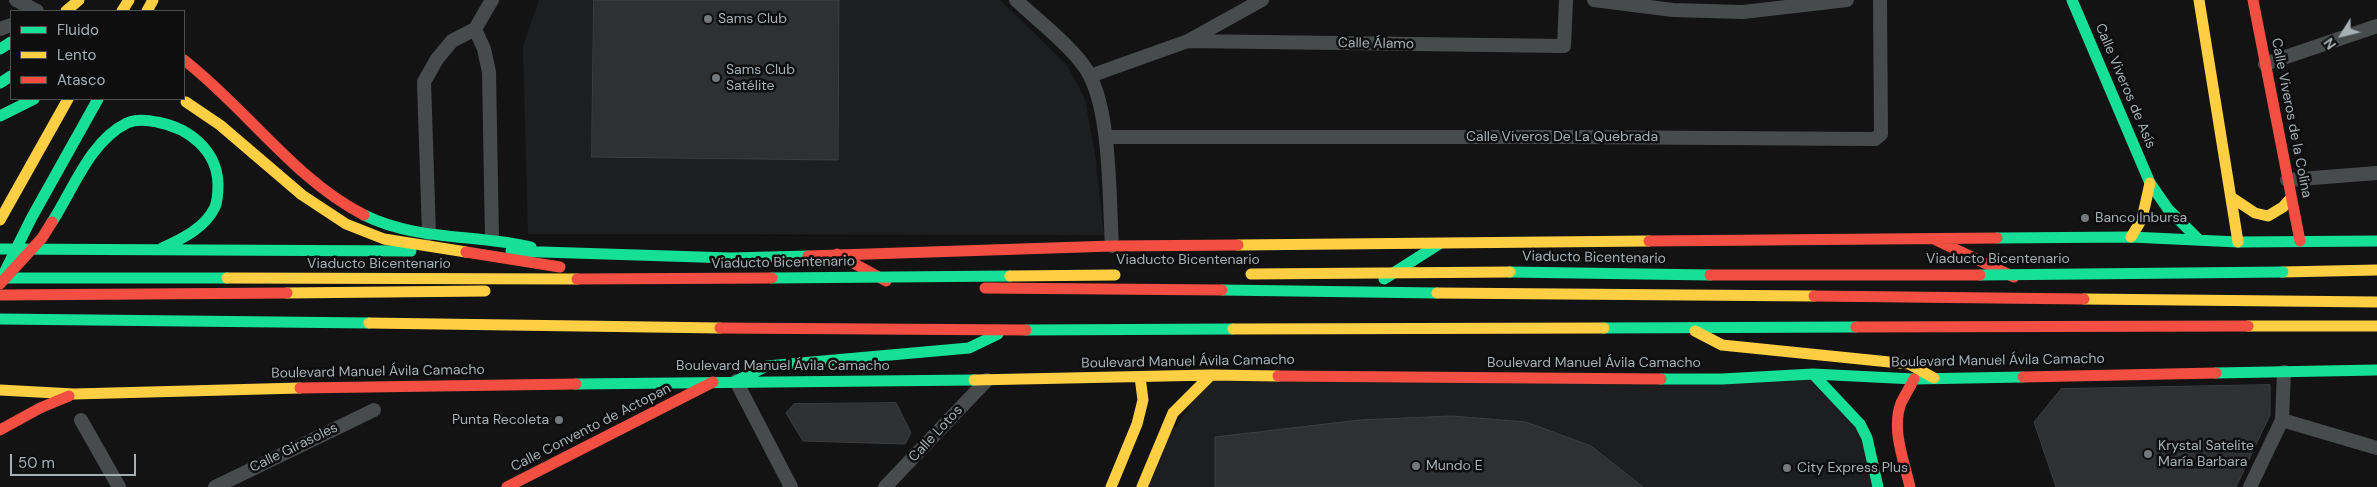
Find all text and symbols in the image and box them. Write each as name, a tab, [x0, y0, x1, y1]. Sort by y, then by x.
legend	[10, 10, 185, 100]
north arrow	[2317, 10, 2367, 60]
place label: Sams Club	[718, 11, 787, 27]
marker: Sams Club	[702, 13, 714, 25]
text: Fluido	[57, 20, 99, 40]
street label: Calle Viveros de Asís	[2091, 21, 2159, 151]
text: N	[2320, 34, 2340, 53]
street label: Calle Álamo	[1338, 35, 1414, 53]
street label: Calle Viveros de la Colina	[2267, 37, 2315, 199]
text: Lento	[57, 45, 96, 65]
place label: Sams Club Satélite	[726, 62, 795, 94]
text: Atasco	[57, 70, 105, 90]
marker: Sams Club Satélite	[710, 72, 722, 84]
street label: Calle Viveros De La Quebrada	[1466, 129, 1658, 145]
place label: Banco Inbursa	[2095, 210, 2187, 226]
marker: Banco Inbursa	[2079, 212, 2091, 224]
street label: Viaducto Bicentenario	[1522, 248, 1666, 268]
street label: Viaducto Bicentenario	[1926, 251, 2070, 267]
street label: Viaducto Bicentenario	[1116, 252, 1260, 268]
street label: Viaducto Bicentenario	[711, 253, 855, 273]
street label: Viaducto Bicentenario	[307, 256, 451, 272]
street label: Boulevard Manuel Ávila Camacho	[1891, 351, 2105, 371]
street label: Boulevard Manuel Ávila Camacho	[1081, 352, 1295, 372]
street label: Boulevard Manuel Ávila Camacho	[1487, 355, 1701, 371]
street label: Boulevard Manuel Ávila Camacho	[676, 358, 890, 374]
street label: Boulevard Manuel Ávila Camacho	[271, 362, 485, 382]
street label: Calle Convento de Actopan	[508, 380, 674, 476]
street label: Calle Lotos	[906, 402, 966, 466]
place label: Punta Recoleta	[452, 412, 549, 428]
marker: Punta Recoleta	[553, 414, 565, 426]
street label: Calle Girasoles	[247, 419, 341, 477]
place label: Krystal Satelite María Barbara	[2158, 438, 2254, 471]
scale bar	[12, 444, 139, 476]
marker: Krystal Satelite María Barbara	[2142, 448, 2154, 460]
text: 50 m	[18, 453, 55, 473]
place label: Mundo E	[1426, 458, 1483, 474]
marker: Mundo E	[1410, 460, 1422, 472]
place label: City Express Plus	[1797, 460, 1908, 476]
marker: City Express Plus	[1781, 462, 1793, 474]

